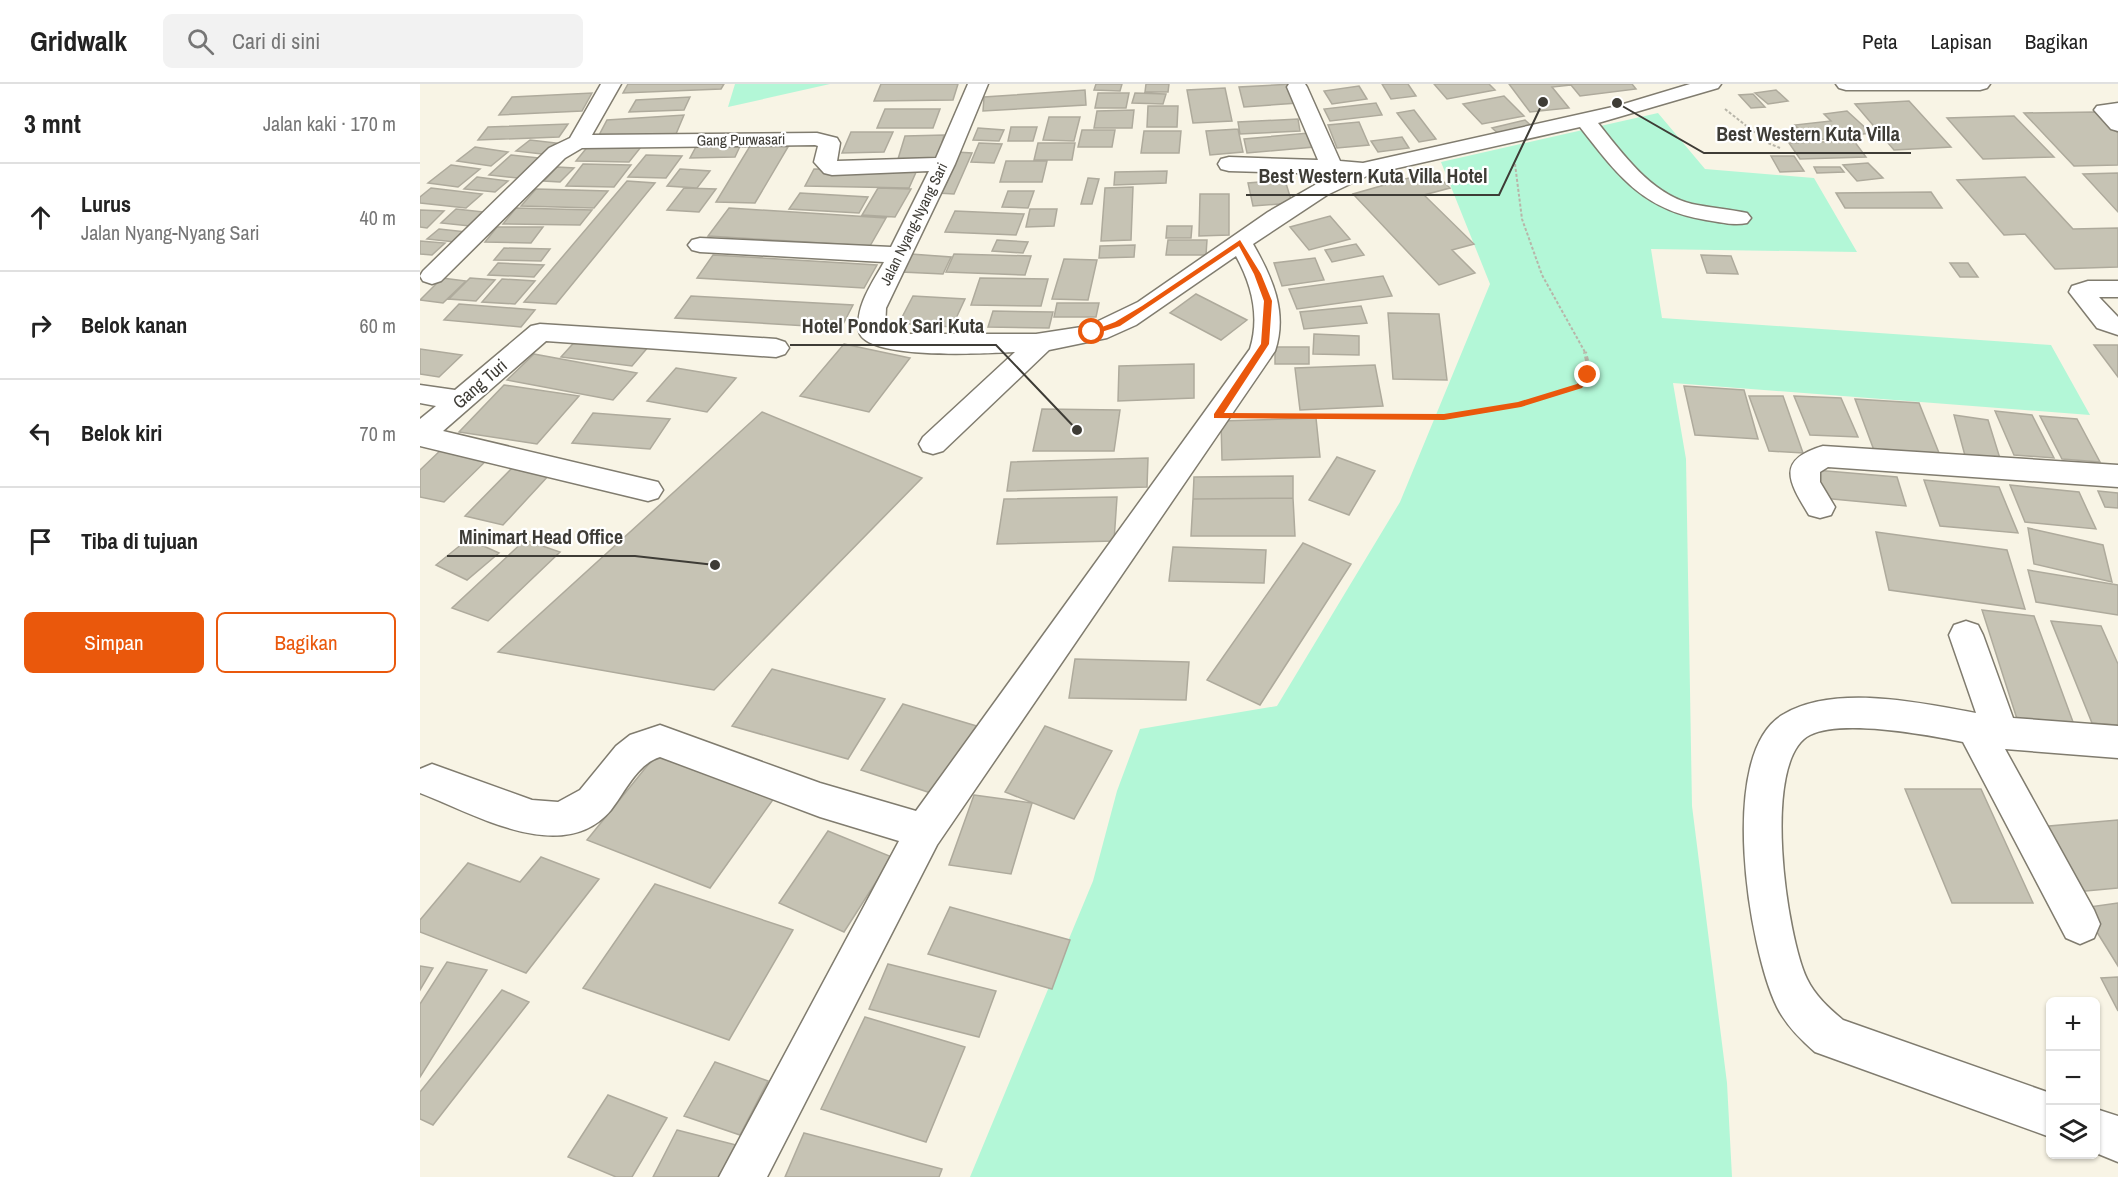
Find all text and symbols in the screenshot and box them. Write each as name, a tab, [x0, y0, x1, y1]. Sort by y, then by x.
search box	[163, 14, 583, 68]
text: Gridwalk	[30, 22, 127, 60]
icon: search	[184, 25, 217, 58]
text: Cari di sini	[232, 26, 320, 56]
text: Peta	[1862, 27, 1898, 56]
text: Lapisan	[1931, 27, 1992, 56]
text: Bagikan	[2025, 27, 2088, 56]
text: 3 mnt	[24, 106, 81, 141]
text: Jalan kaki · 170 m	[263, 110, 396, 137]
callout: Best Western Kuta Villa	[1704, 115, 1911, 153]
text: Best Western Kuta Villa	[1716, 120, 1900, 147]
street label: Gang Purwasari	[696, 128, 786, 151]
callout: Best Western Kuta Villa Hotel	[1246, 157, 1499, 195]
street label: Jalan Nyang-Nyang Sari	[875, 159, 952, 289]
text: Best Western Kuta Villa Hotel	[1258, 162, 1488, 189]
text: Lurus	[81, 189, 131, 219]
icon: ahead	[24, 201, 57, 234]
text: 40 m	[360, 204, 396, 231]
text: Jalan Nyang-Nyang Sari	[81, 219, 260, 246]
callout: Hotel Pondok Sari Kuta	[790, 307, 996, 345]
icon: right	[24, 309, 57, 342]
text: Belok kanan	[81, 310, 187, 340]
text: 60 m	[360, 312, 396, 339]
text: Hotel Pondok Sari Kuta	[802, 312, 984, 339]
route start	[1078, 318, 1104, 344]
street label: Gang Turi	[447, 353, 512, 414]
route end	[1574, 361, 1600, 387]
icon: left	[24, 417, 57, 450]
text: Belok kiri	[81, 418, 162, 448]
text: 70 m	[360, 420, 396, 447]
callout: Minimart Head Office	[447, 518, 635, 556]
text: Minimart Head Office	[459, 523, 623, 550]
icon: arrive	[24, 525, 57, 558]
text: Tiba di tujuan	[81, 526, 198, 556]
button: Simpan	[24, 612, 204, 673]
button: Bagikan	[216, 612, 396, 673]
map controls	[2046, 997, 2100, 1159]
button: +	[2046, 997, 2100, 1051]
button: −	[2046, 1051, 2100, 1105]
button: layers	[2046, 1105, 2100, 1159]

